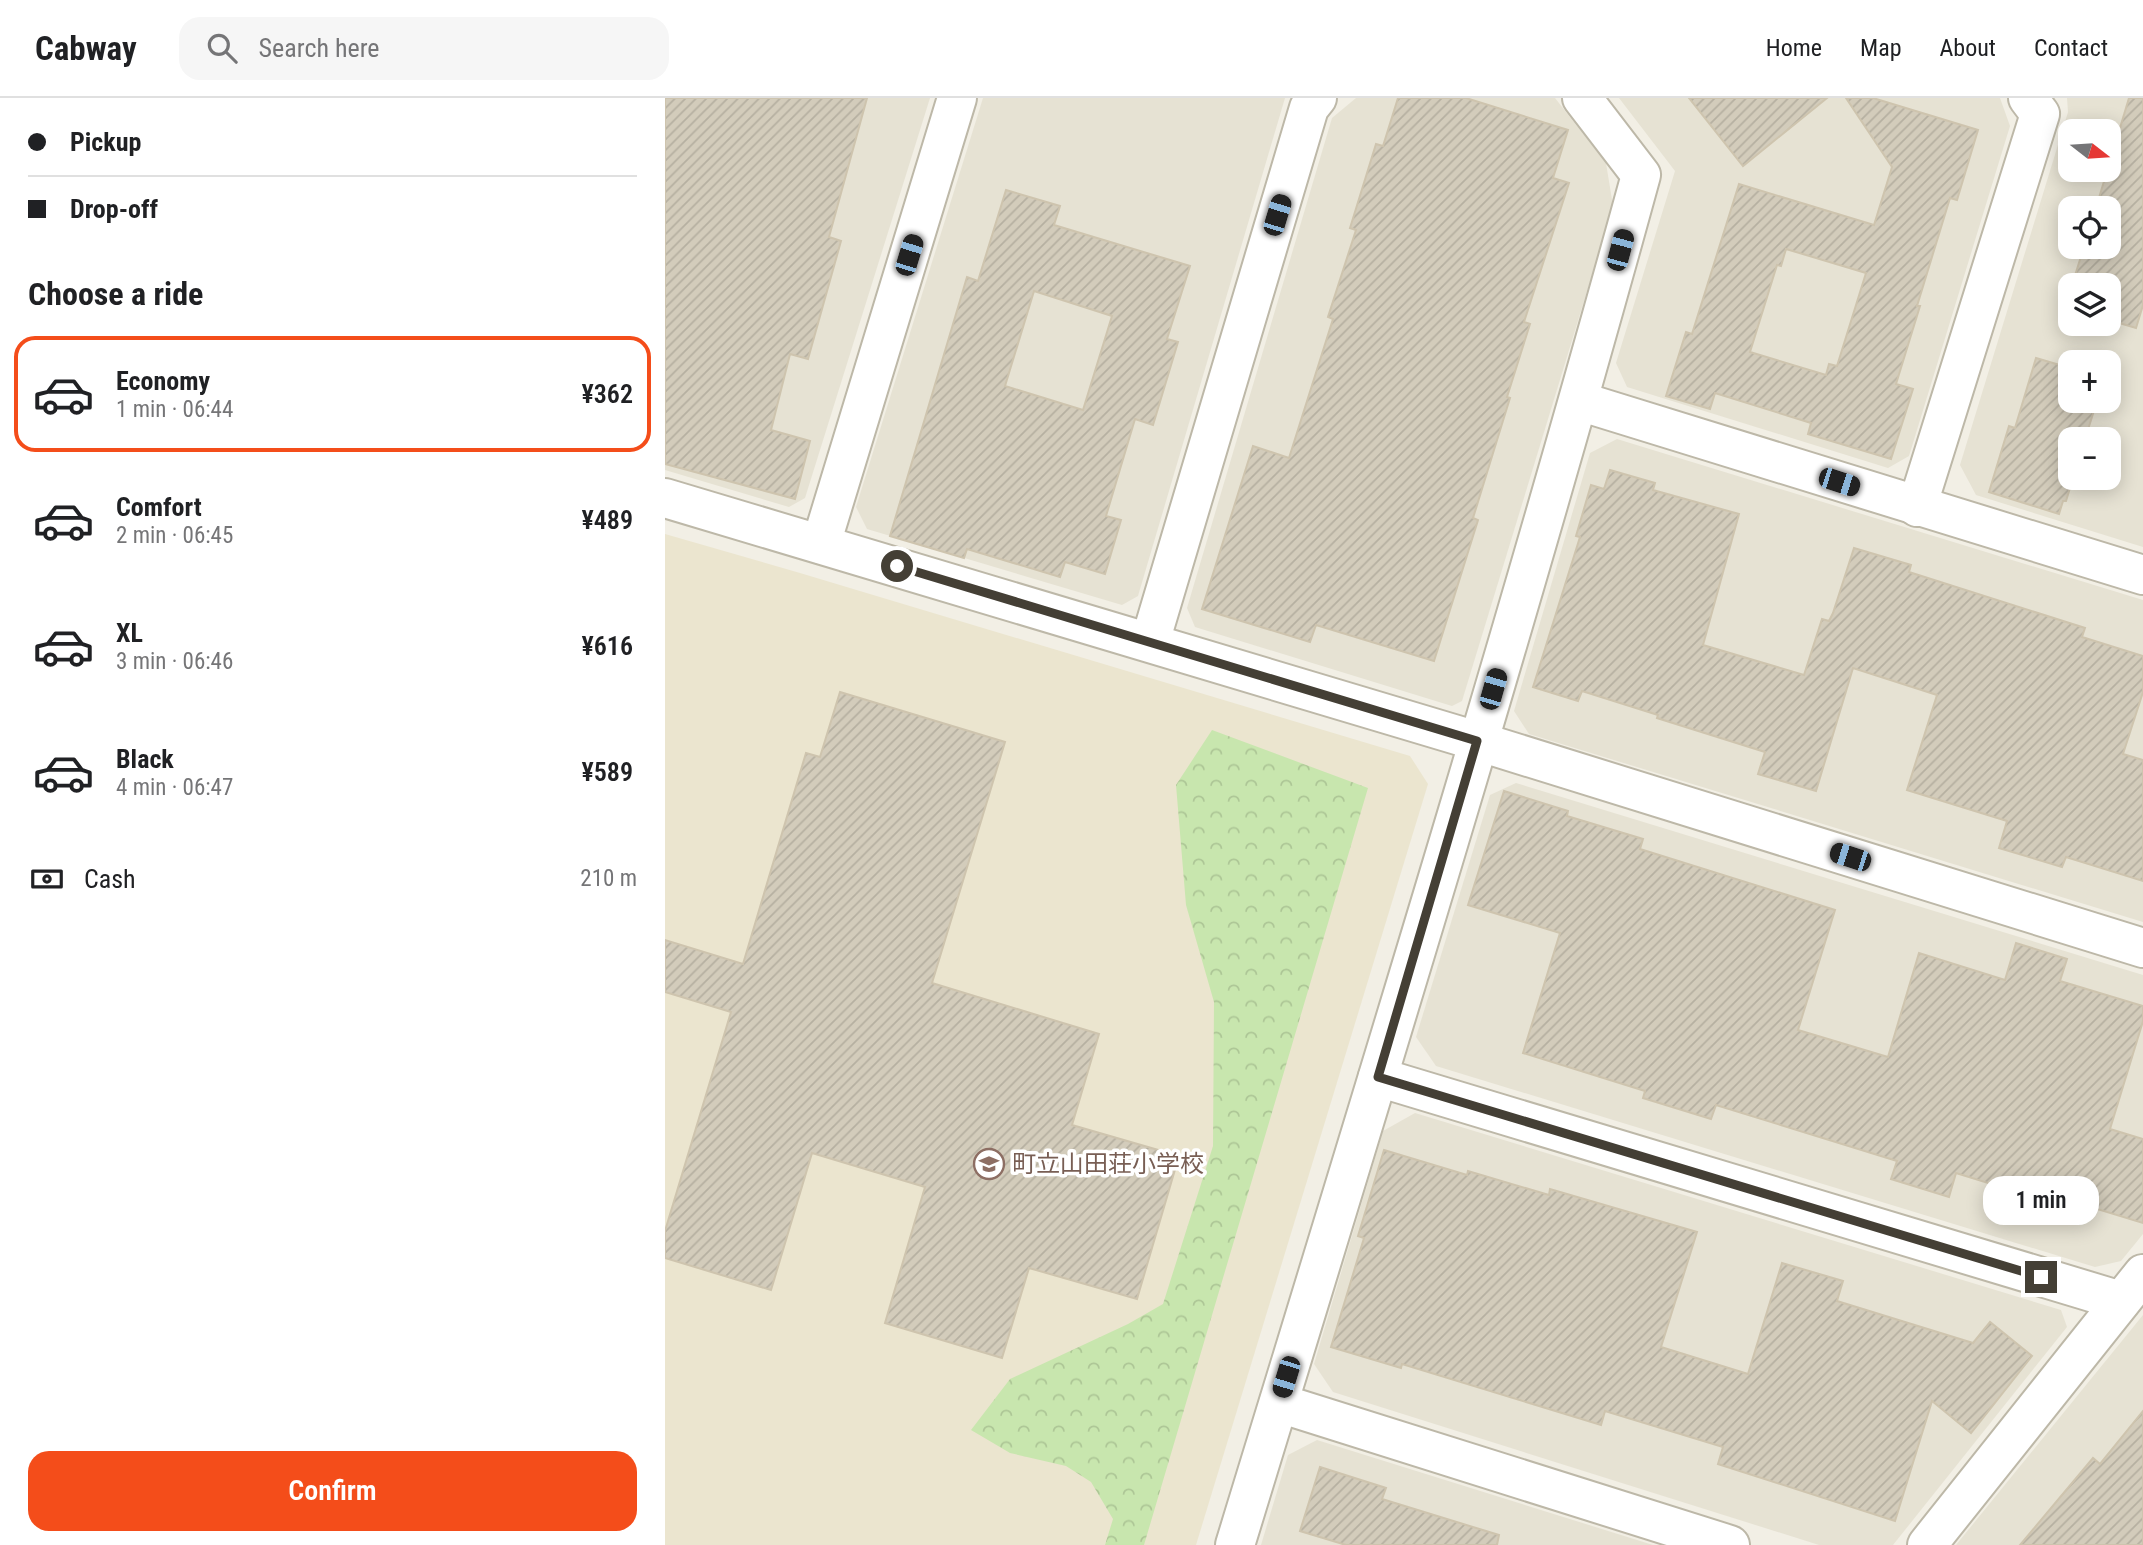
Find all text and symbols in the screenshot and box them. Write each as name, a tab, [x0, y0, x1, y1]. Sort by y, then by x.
search box	[179, 17, 669, 80]
text: Cabway	[35, 29, 137, 68]
icon: search	[203, 29, 241, 67]
text: Search here	[259, 33, 380, 63]
text: Home	[1766, 34, 1822, 62]
text: Map	[1860, 34, 1902, 62]
text: About	[1940, 34, 1996, 62]
text: Contact	[2034, 34, 2108, 62]
north arrow	[2058, 119, 2121, 182]
map controls	[2058, 119, 2121, 490]
text: Pickup	[70, 127, 141, 157]
car	[1261, 192, 1294, 238]
text: Drop-off	[70, 194, 158, 224]
button: locate	[2058, 196, 2121, 259]
car	[1605, 227, 1636, 273]
car	[893, 232, 926, 278]
button: layers	[2058, 273, 2121, 336]
text: Choose a ride	[28, 275, 203, 313]
button: +	[2058, 350, 2121, 413]
icon: car	[32, 363, 95, 426]
text: Economy	[116, 366, 210, 396]
text: ¥362	[581, 379, 633, 409]
text: 1 min · 06:44	[116, 396, 233, 423]
button: −	[2058, 427, 2121, 490]
car	[1816, 466, 1863, 498]
icon: car	[32, 489, 95, 552]
text: Comfort	[116, 492, 202, 522]
text: ¥489	[581, 505, 633, 535]
text: 2 min · 06:45	[116, 522, 233, 549]
route start	[881, 550, 913, 582]
icon: car	[32, 615, 95, 678]
text: XL	[116, 618, 143, 648]
text: ¥616	[581, 631, 633, 661]
text: 3 min · 06:46	[116, 648, 233, 675]
car	[1478, 666, 1509, 712]
icon: car	[32, 741, 95, 804]
text: Black	[116, 744, 174, 774]
text: ¥589	[581, 757, 633, 787]
text: 4 min · 06:47	[116, 774, 233, 801]
car	[1827, 841, 1874, 873]
icon: cash	[28, 860, 66, 898]
text: Cash	[84, 864, 136, 894]
text: 210 m	[580, 865, 637, 892]
school or university icon: 町立山田荘小学校	[972, 1147, 1006, 1181]
place label: 町立山田荘小学校	[1012, 1150, 1204, 1178]
callout: 1 min	[1983, 1176, 2099, 1224]
text: 1 min	[2016, 1187, 2066, 1214]
route end	[2025, 1261, 2057, 1293]
car	[1270, 1354, 1303, 1400]
button: Confirm	[28, 1451, 637, 1531]

